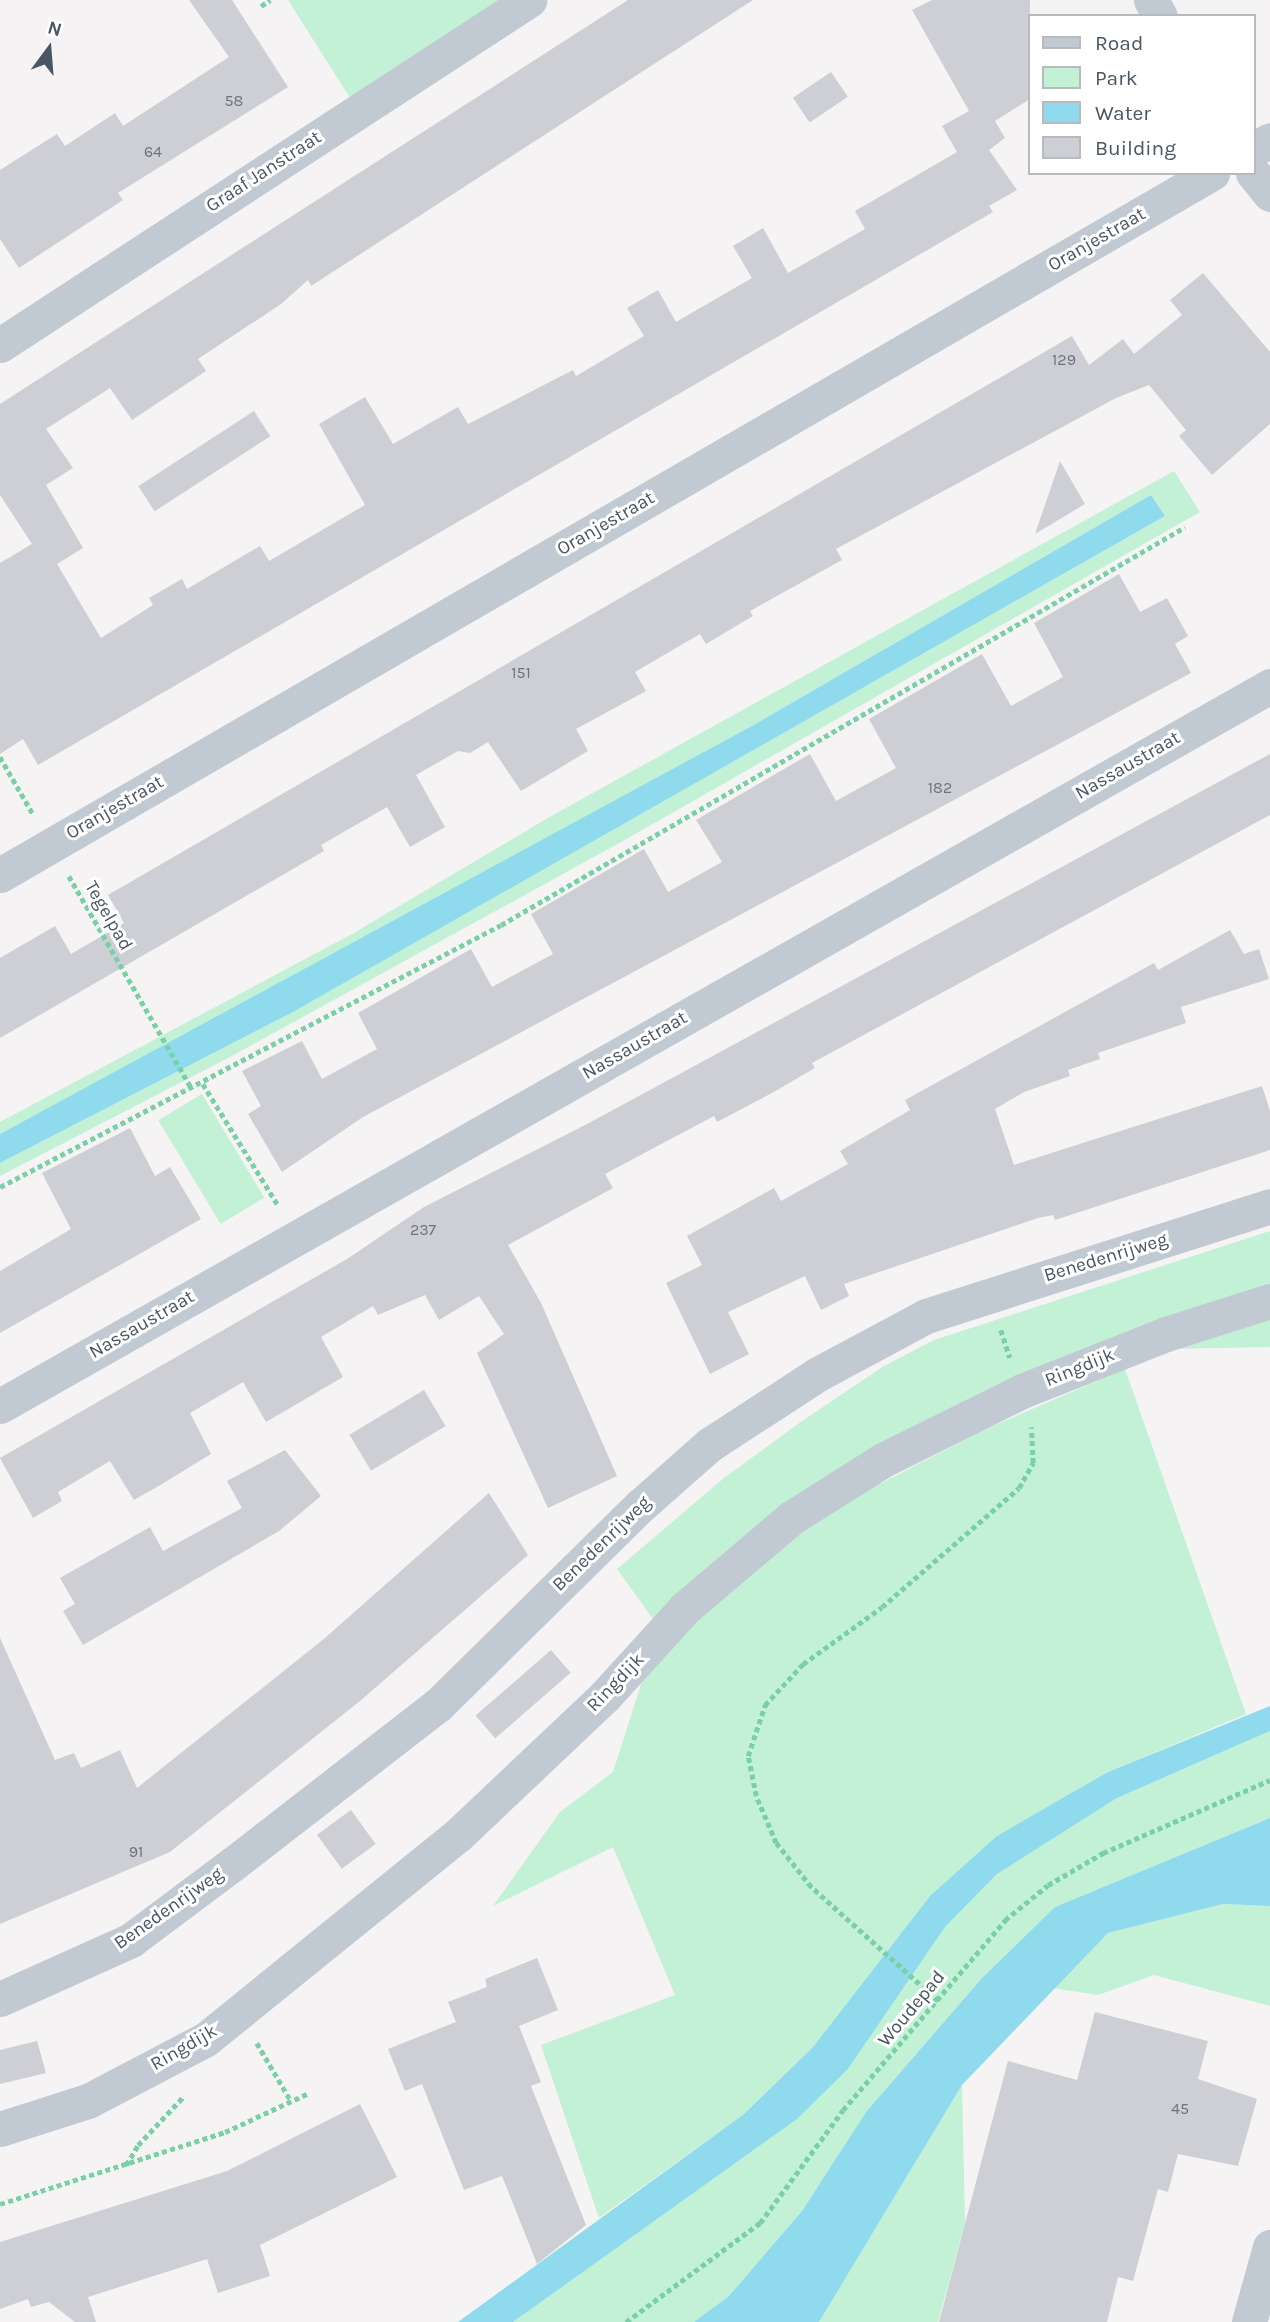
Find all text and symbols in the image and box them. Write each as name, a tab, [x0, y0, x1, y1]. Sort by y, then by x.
north arrow	[14, 14, 84, 84]
legend	[1028, 14, 1256, 175]
text: N	[45, 16, 64, 41]
text: Road	[1095, 31, 1143, 55]
text: Park	[1095, 66, 1138, 90]
house number: 58	[225, 91, 243, 111]
text: Water	[1095, 101, 1151, 125]
street label: Graaf Janstraat	[202, 126, 326, 218]
text: Building	[1095, 136, 1176, 160]
house number: 64	[144, 142, 162, 162]
street label: Oranjestraat	[1044, 203, 1150, 277]
house number: 129	[1052, 350, 1076, 370]
street label: Oranjestraat	[553, 487, 659, 561]
house number: 151	[511, 663, 531, 683]
street label: Nassaustraat	[1071, 727, 1185, 805]
street label: Oranjestraat	[62, 771, 168, 845]
house number: 182	[928, 778, 952, 798]
street label: Tegelpad	[79, 877, 137, 955]
street label: Nassaustraat	[578, 1007, 692, 1085]
house number: 237	[410, 1220, 436, 1240]
street label: Benedenrijweg	[1041, 1228, 1171, 1288]
street label: Nassaustraat	[85, 1286, 199, 1364]
street label: Ringdijk	[1042, 1344, 1118, 1392]
street label: Benedenrijweg	[548, 1491, 656, 1597]
street label: Ringdijk	[582, 1649, 650, 1717]
house number: 91	[129, 1842, 143, 1862]
street label: Benedenrijweg	[110, 1863, 228, 1955]
street label: Woudepad	[874, 1966, 950, 2052]
street label: Ringdijk	[147, 2020, 221, 2076]
house number: 45	[1171, 2099, 1189, 2119]

